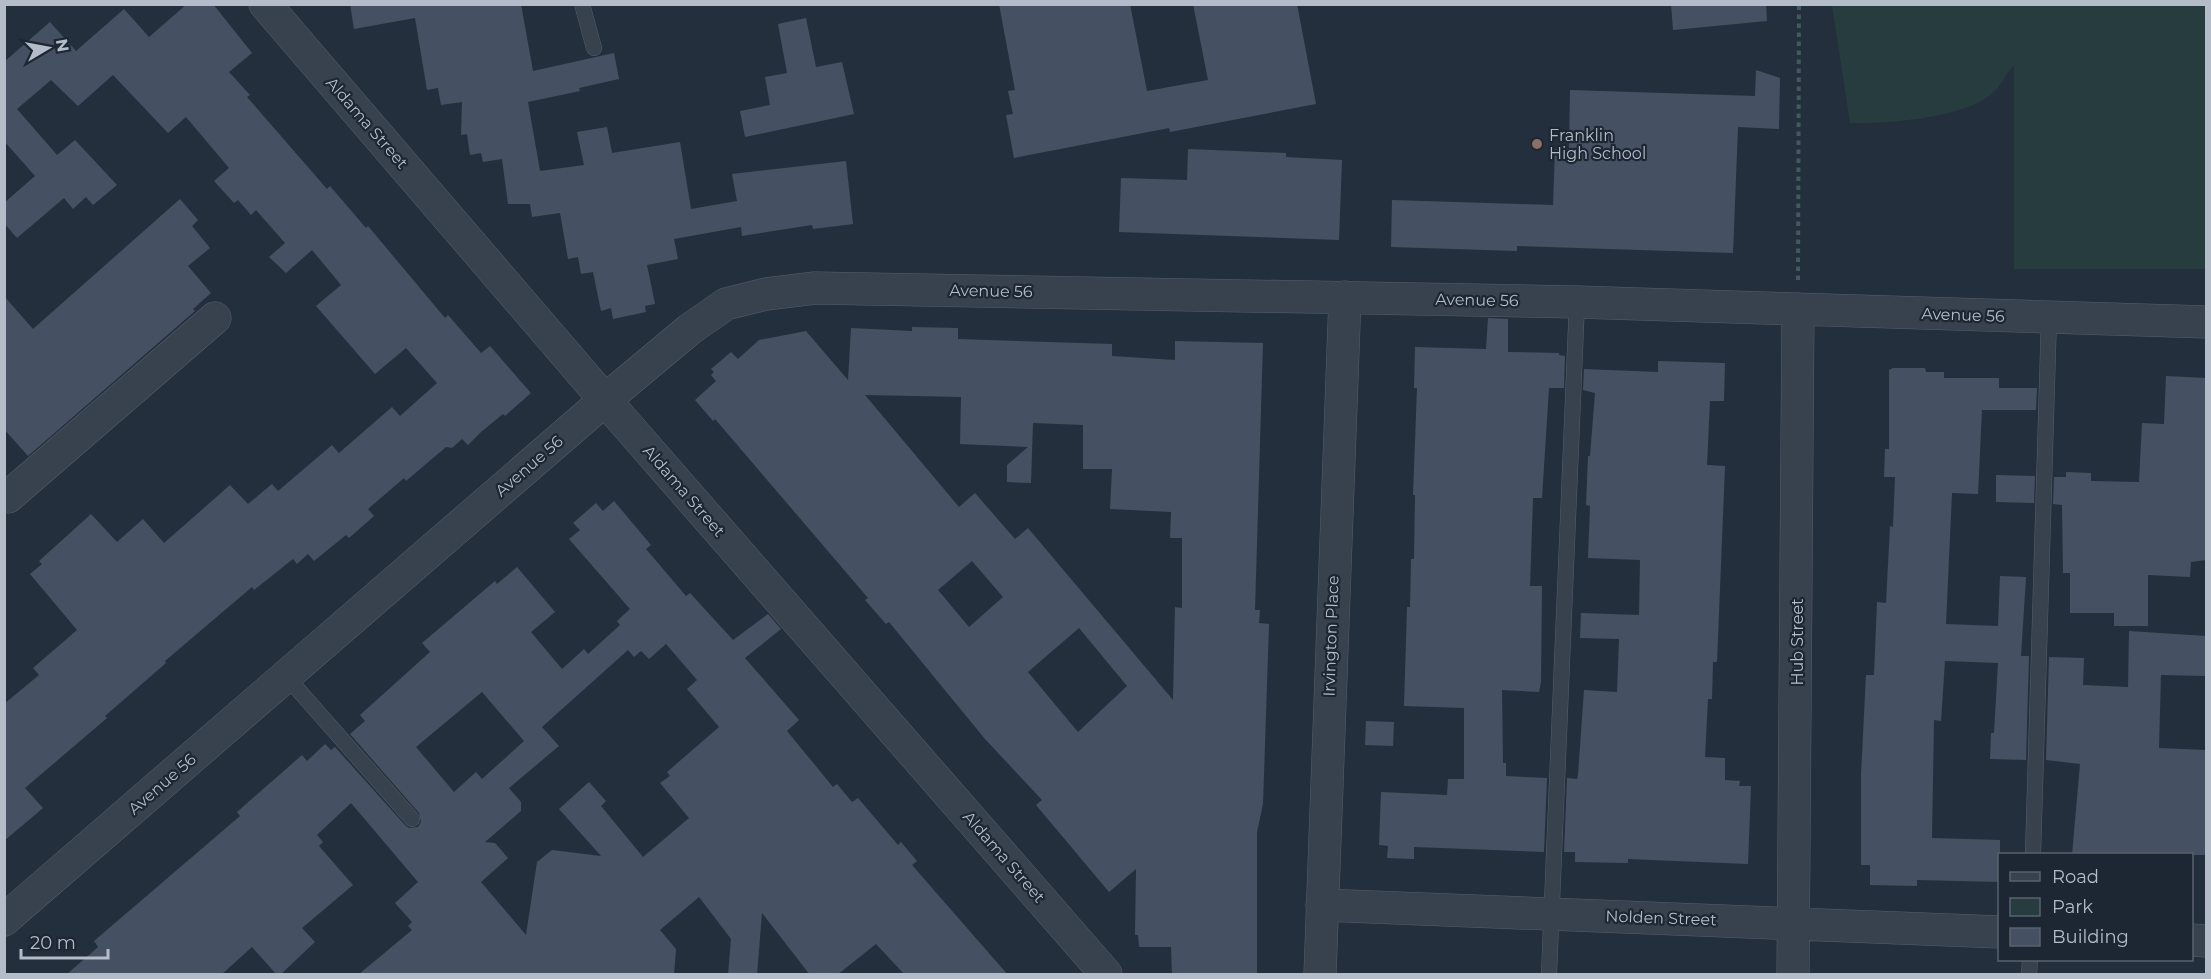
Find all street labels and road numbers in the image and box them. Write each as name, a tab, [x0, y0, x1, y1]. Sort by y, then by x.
street label: Aldama Street	[322, 73, 412, 173]
street label: Avenue 56	[949, 281, 1033, 301]
street label: Avenue 56	[1435, 290, 1519, 310]
street label: Avenue 56	[1921, 304, 2005, 326]
street label: Avenue 56	[491, 431, 567, 501]
street label: Aldama Street	[639, 441, 729, 541]
street label: Irvington Place	[1319, 575, 1343, 697]
street label: Hub Street	[1788, 598, 1807, 686]
street label: Avenue 56	[124, 749, 200, 819]
street label: Aldama Street	[959, 807, 1049, 907]
street label: Nolden Street	[1605, 907, 1717, 929]

